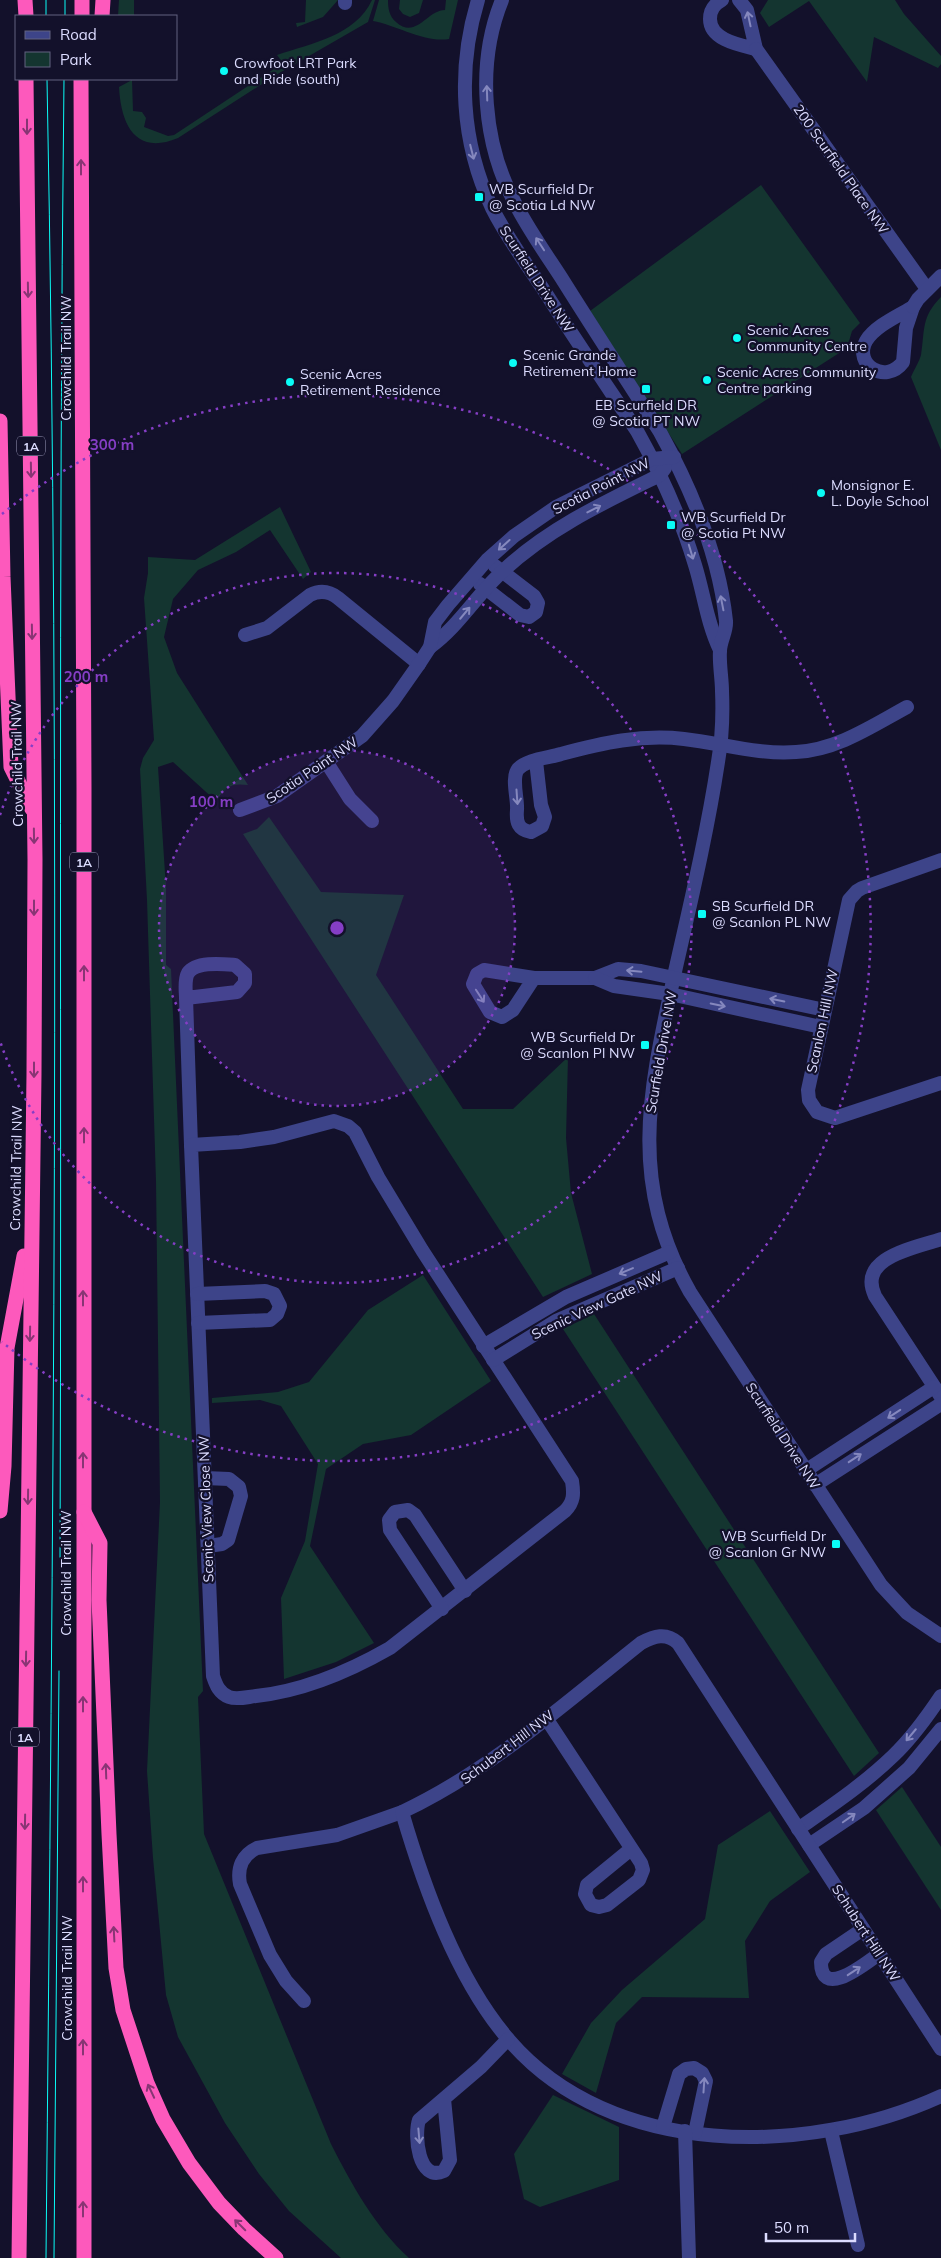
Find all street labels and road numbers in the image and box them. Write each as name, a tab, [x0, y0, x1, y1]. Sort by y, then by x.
street label: 200 Scurfield Place NW	[789, 101, 893, 238]
street label: Scurfield Drive NW	[496, 222, 578, 336]
street label: Crowchild Trail NW	[57, 295, 75, 421]
road number: 1A	[17, 436, 45, 456]
street label: Scotia Point NW	[549, 454, 653, 518]
street label: Crowchild Trail NW	[7, 701, 27, 827]
street label: Scotia Point NW	[263, 732, 362, 807]
road number: 1A	[70, 852, 98, 872]
street label: Scanlon Hill NW	[802, 967, 842, 1075]
street label: Scurfield Drive NW	[641, 989, 681, 1114]
street label: Crowchild Trail NW	[6, 1105, 26, 1231]
street label: Scenic View Gate NW	[529, 1267, 666, 1343]
street label: Scurfield Drive NW	[742, 1379, 824, 1493]
street label: Scenic View Close NW	[194, 1435, 218, 1583]
street label: Crowchild Trail NW	[57, 1510, 75, 1636]
street label: Schubert Hill NW	[457, 1706, 558, 1788]
road number: 1A	[11, 1728, 39, 1746]
street label: Schubert Hill NW	[828, 1881, 904, 1985]
street label: Crowchild Trail NW	[58, 1915, 76, 2041]

